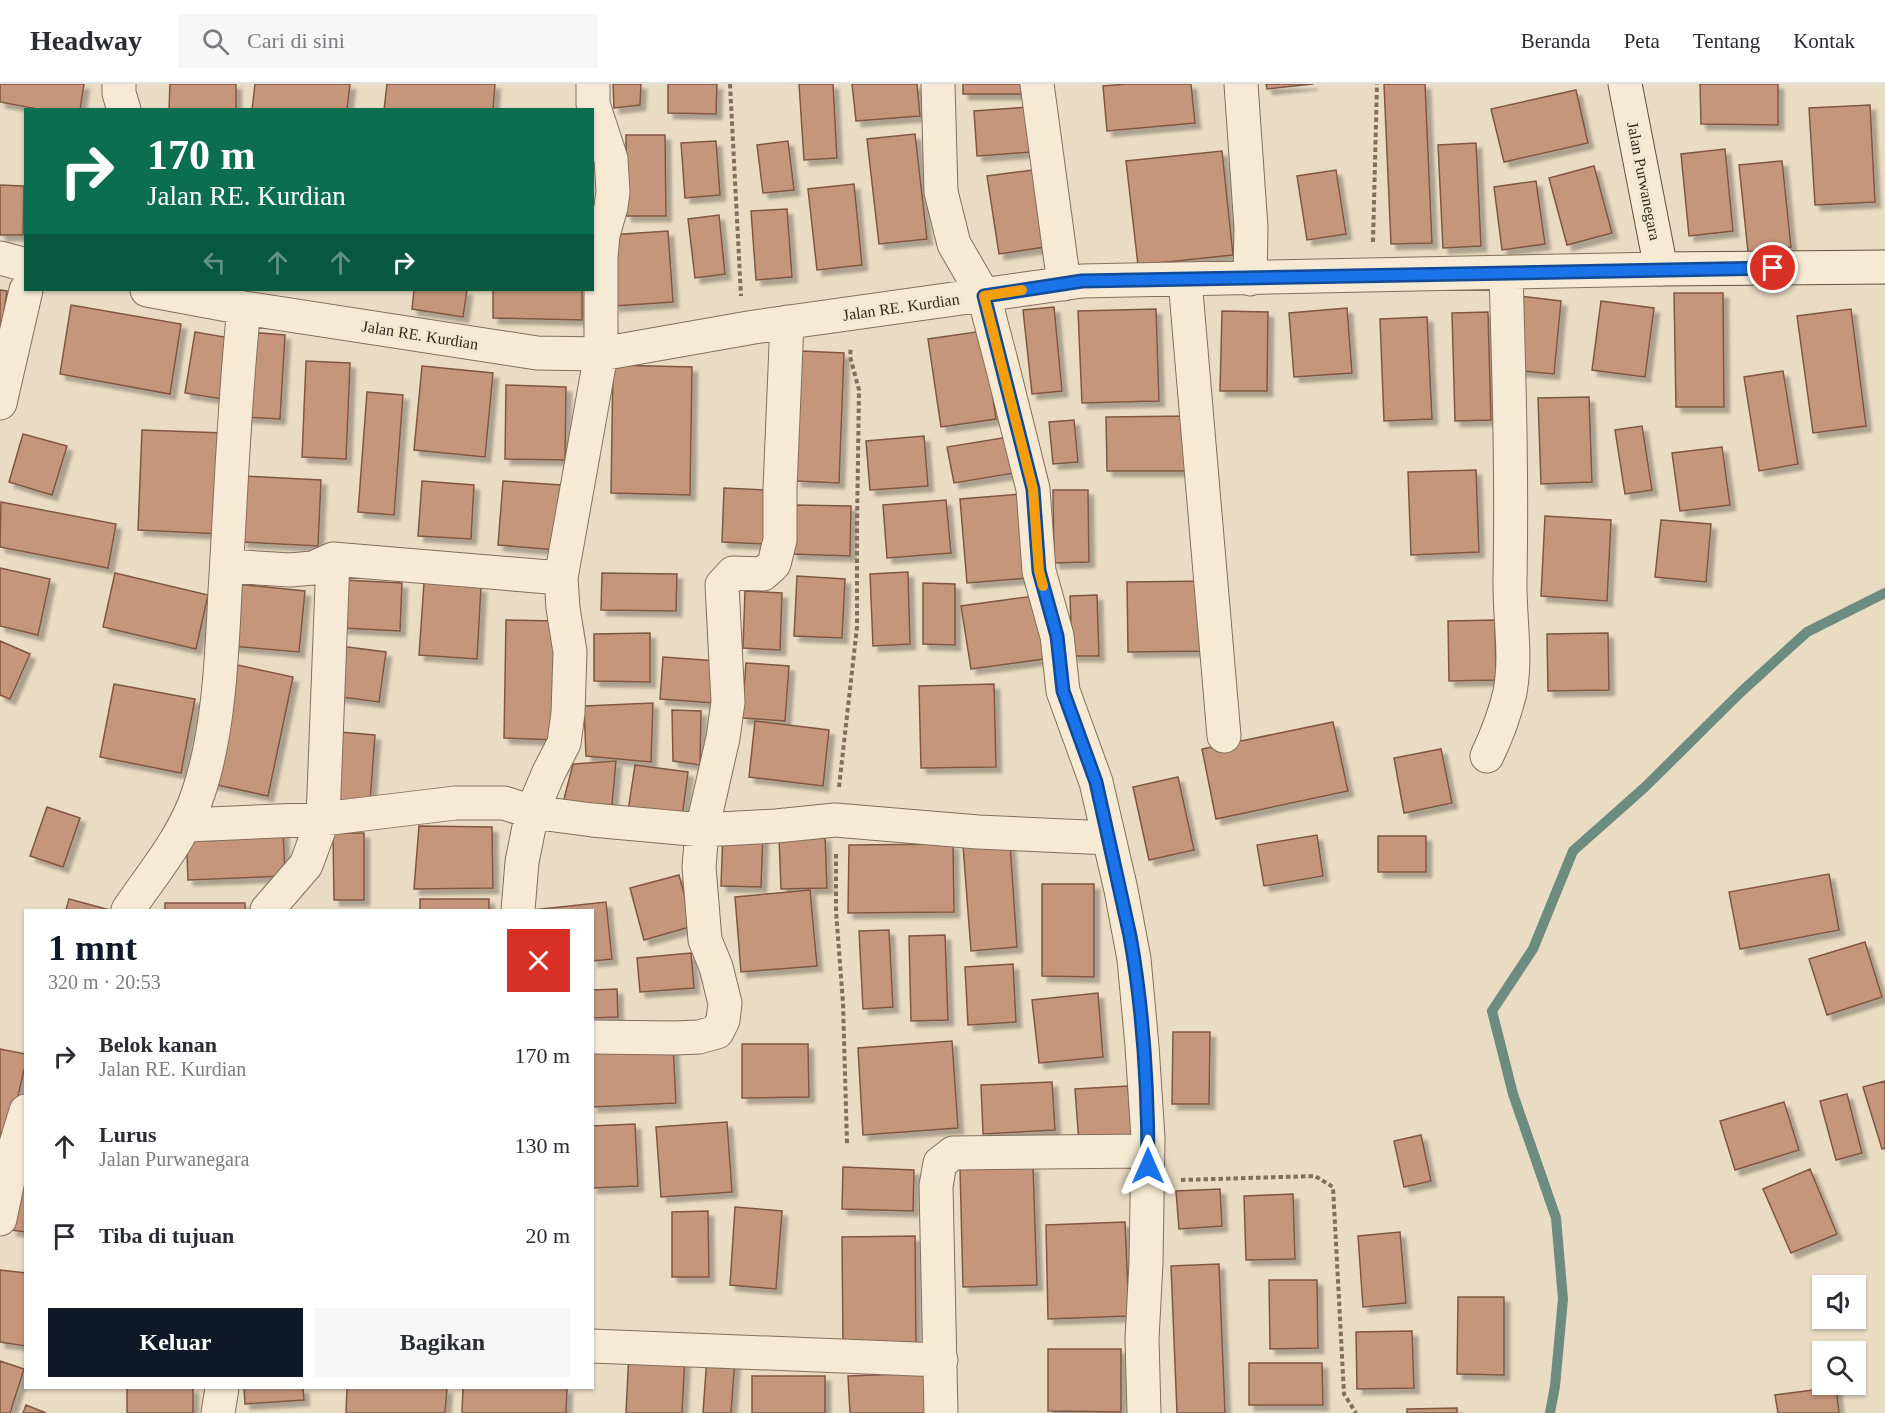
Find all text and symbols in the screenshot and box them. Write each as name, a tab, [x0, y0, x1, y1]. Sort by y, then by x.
search box	[178, 14, 598, 68]
text: Headway	[30, 25, 142, 56]
icon: search	[199, 25, 232, 58]
text: Cari di sini	[247, 28, 345, 53]
text: Beranda	[1521, 29, 1591, 53]
text: Peta	[1624, 29, 1660, 53]
text: Tentang	[1693, 29, 1760, 53]
text: Kontak	[1793, 29, 1855, 53]
street label: Jalan Purwanegara	[1623, 120, 1664, 242]
icon: right	[48, 132, 126, 210]
text: 170 m	[147, 132, 256, 178]
text: Jalan RE. Kurdian	[147, 181, 346, 211]
pin	[1747, 242, 1798, 293]
icon: left	[198, 246, 231, 279]
icon: ahead	[261, 246, 294, 279]
icon: ahead	[324, 246, 357, 279]
icon: right	[387, 246, 420, 279]
icon: arrive	[1756, 251, 1789, 284]
street label: Jalan RE. Kurdian	[842, 290, 960, 324]
street label: Jalan RE. Kurdian	[361, 317, 479, 353]
text: 1 mnt	[48, 928, 137, 968]
button: close	[507, 929, 570, 992]
text: 320 m · 20:53	[48, 971, 161, 993]
text: Belok kanan	[99, 1032, 217, 1057]
icon: right	[48, 1040, 81, 1073]
text: 170 m	[514, 1043, 570, 1068]
text: Jalan RE. Kurdian	[99, 1058, 246, 1080]
text: Lurus	[99, 1122, 156, 1147]
icon: ahead	[48, 1130, 81, 1163]
text: 130 m	[514, 1133, 570, 1158]
position arrow	[1116, 1134, 1180, 1198]
text: Jalan Purwanegara	[99, 1148, 250, 1170]
icon: arrive	[48, 1220, 81, 1253]
text: Tiba di tujuan	[99, 1223, 234, 1248]
text: 20 m	[525, 1223, 570, 1248]
map controls	[1812, 1275, 1866, 1395]
button: sound	[1812, 1275, 1866, 1329]
button: Keluar	[48, 1308, 303, 1377]
button: Bagikan	[315, 1308, 570, 1377]
button: search	[1812, 1341, 1866, 1395]

